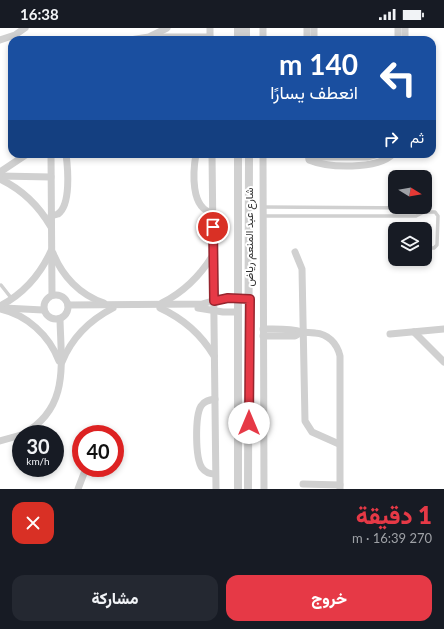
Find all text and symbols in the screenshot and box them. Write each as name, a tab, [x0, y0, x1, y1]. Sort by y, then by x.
text: 16:38	[20, 5, 59, 23]
text: 140 m	[279, 47, 358, 81]
icon: left	[372, 52, 424, 104]
text: انعطف يسارًا	[270, 81, 358, 103]
icon: right	[380, 128, 402, 150]
text: ثم	[410, 128, 424, 146]
north arrow	[388, 170, 432, 214]
map controls	[388, 170, 432, 266]
street label: شارع عبد المنعم رياض	[242, 187, 257, 286]
pin	[196, 210, 230, 244]
icon: arrive	[202, 216, 224, 238]
button: layers	[388, 222, 432, 266]
position arrow	[228, 402, 270, 444]
speed limit sign: 40	[72, 425, 124, 477]
text: 30	[26, 434, 50, 458]
text: km/h	[26, 455, 50, 467]
text: 1 دقيقة	[356, 500, 432, 529]
button: close	[12, 502, 54, 544]
text: 270 m · 16:39	[352, 530, 432, 546]
button: مشاركة	[12, 575, 218, 621]
button: خروج	[226, 575, 432, 621]

